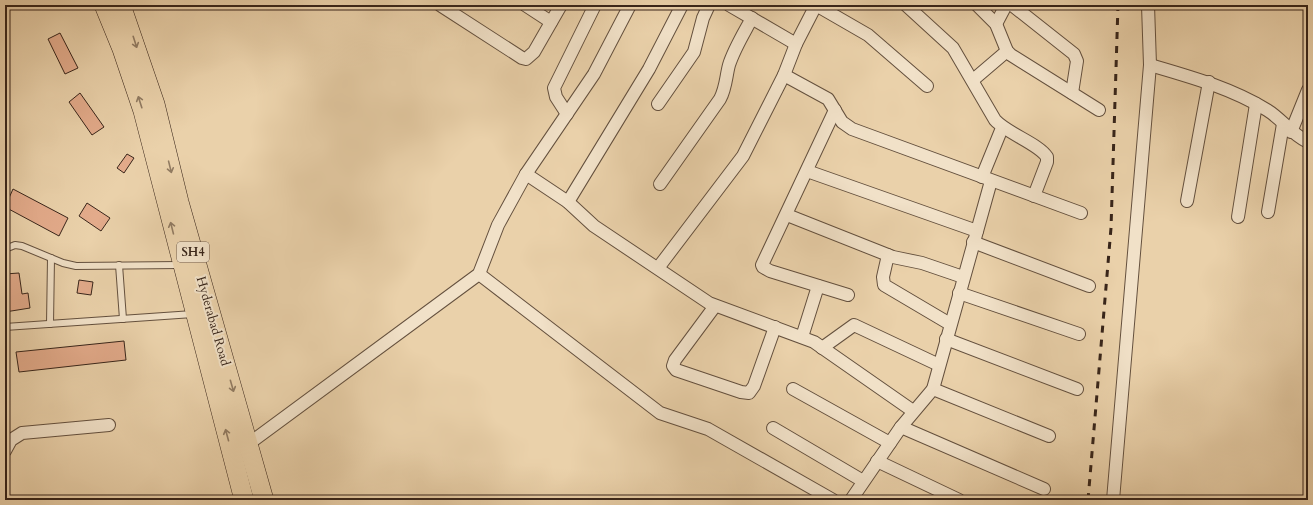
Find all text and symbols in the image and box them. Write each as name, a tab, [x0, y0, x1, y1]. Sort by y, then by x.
one-way arrow	[132, 35, 139, 48]
one-way arrow	[136, 96, 143, 109]
one-way arrow	[167, 160, 175, 173]
one-way arrow	[168, 222, 176, 235]
road number: SH4	[177, 242, 209, 262]
street label: Hyderabad Road	[192, 274, 234, 368]
one-way arrow	[229, 379, 236, 392]
one-way arrow	[223, 429, 230, 442]

